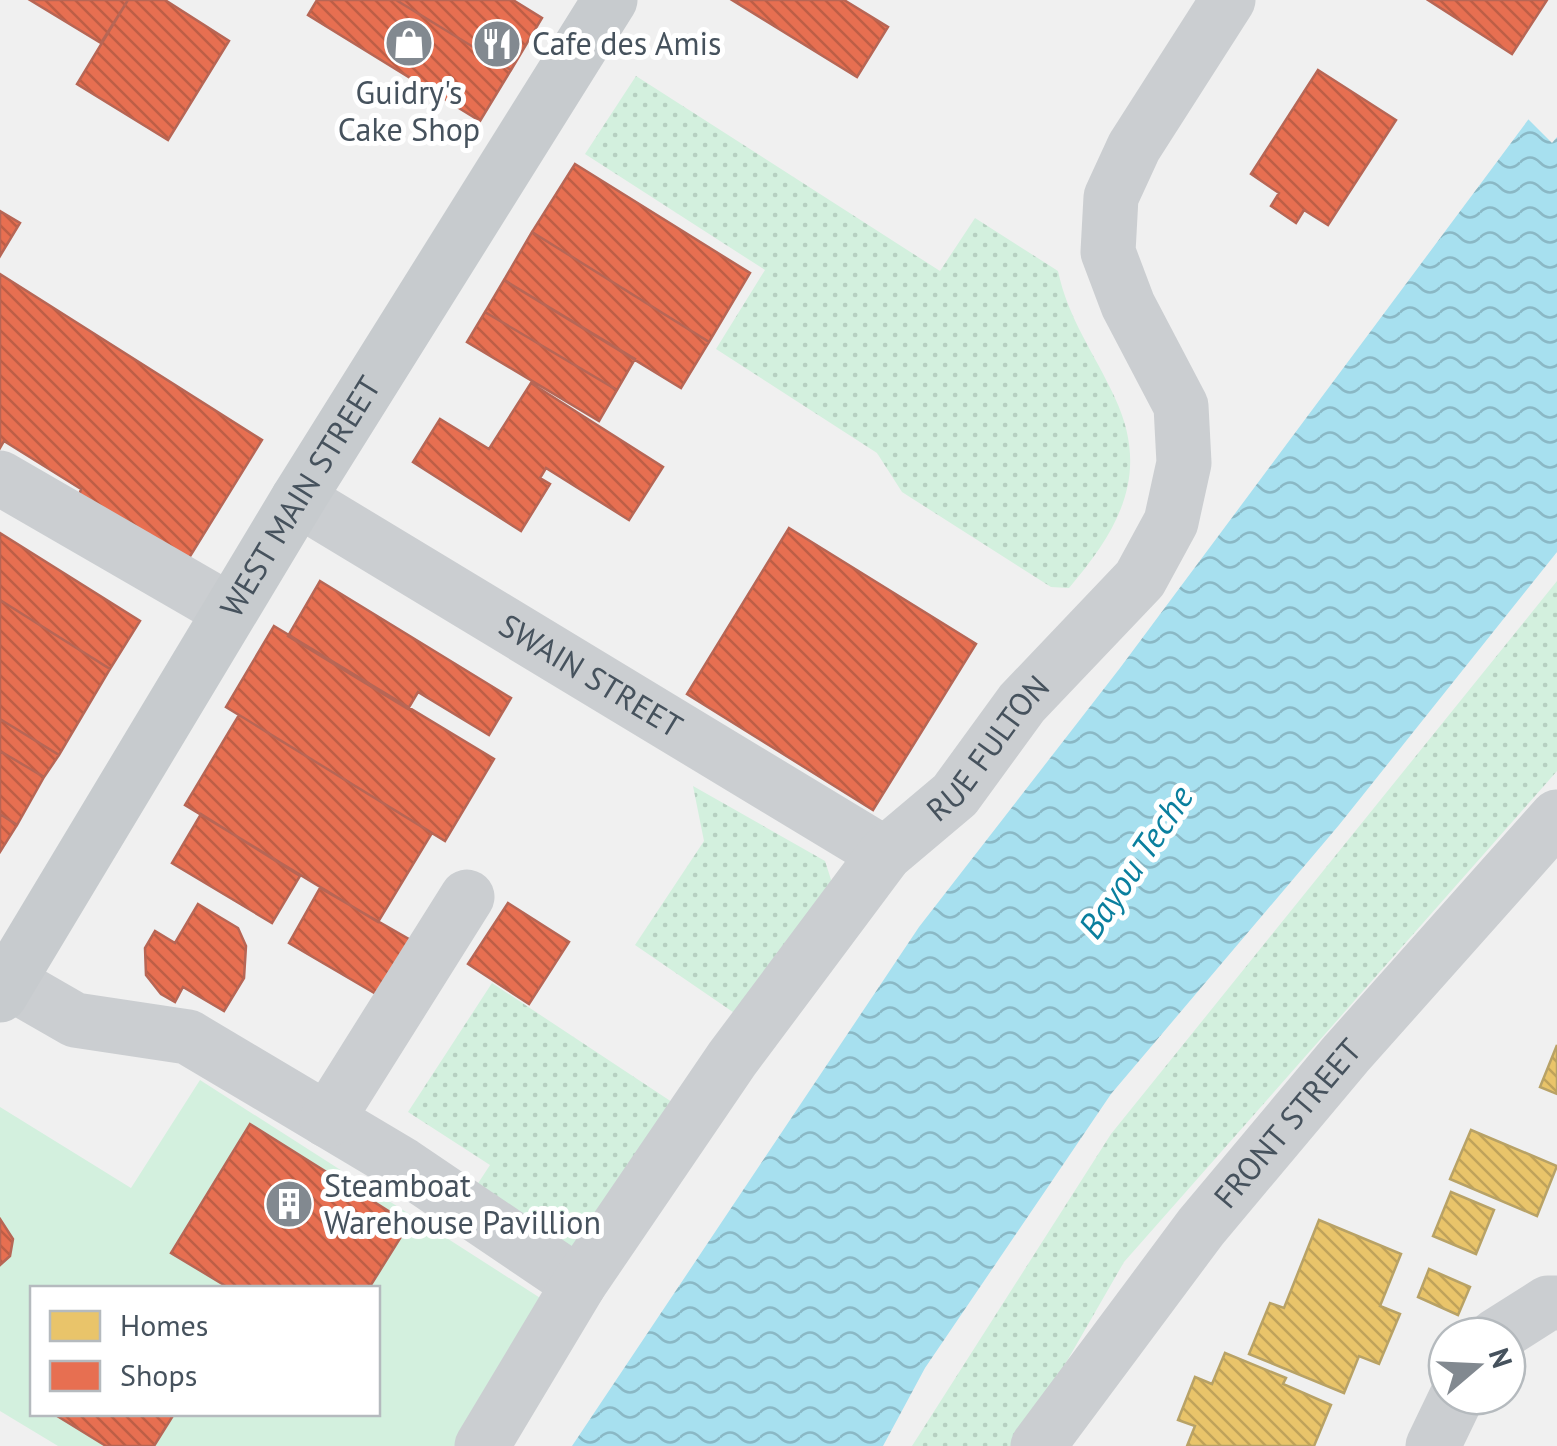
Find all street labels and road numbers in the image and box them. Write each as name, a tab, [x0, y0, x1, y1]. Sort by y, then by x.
street label: WEST MAIN STREET	[210, 368, 390, 624]
street label: SWAIN STREET	[492, 604, 691, 747]
street label: RUE FULTON	[917, 666, 1058, 830]
street label: FRONT STREET	[1204, 1029, 1370, 1216]

